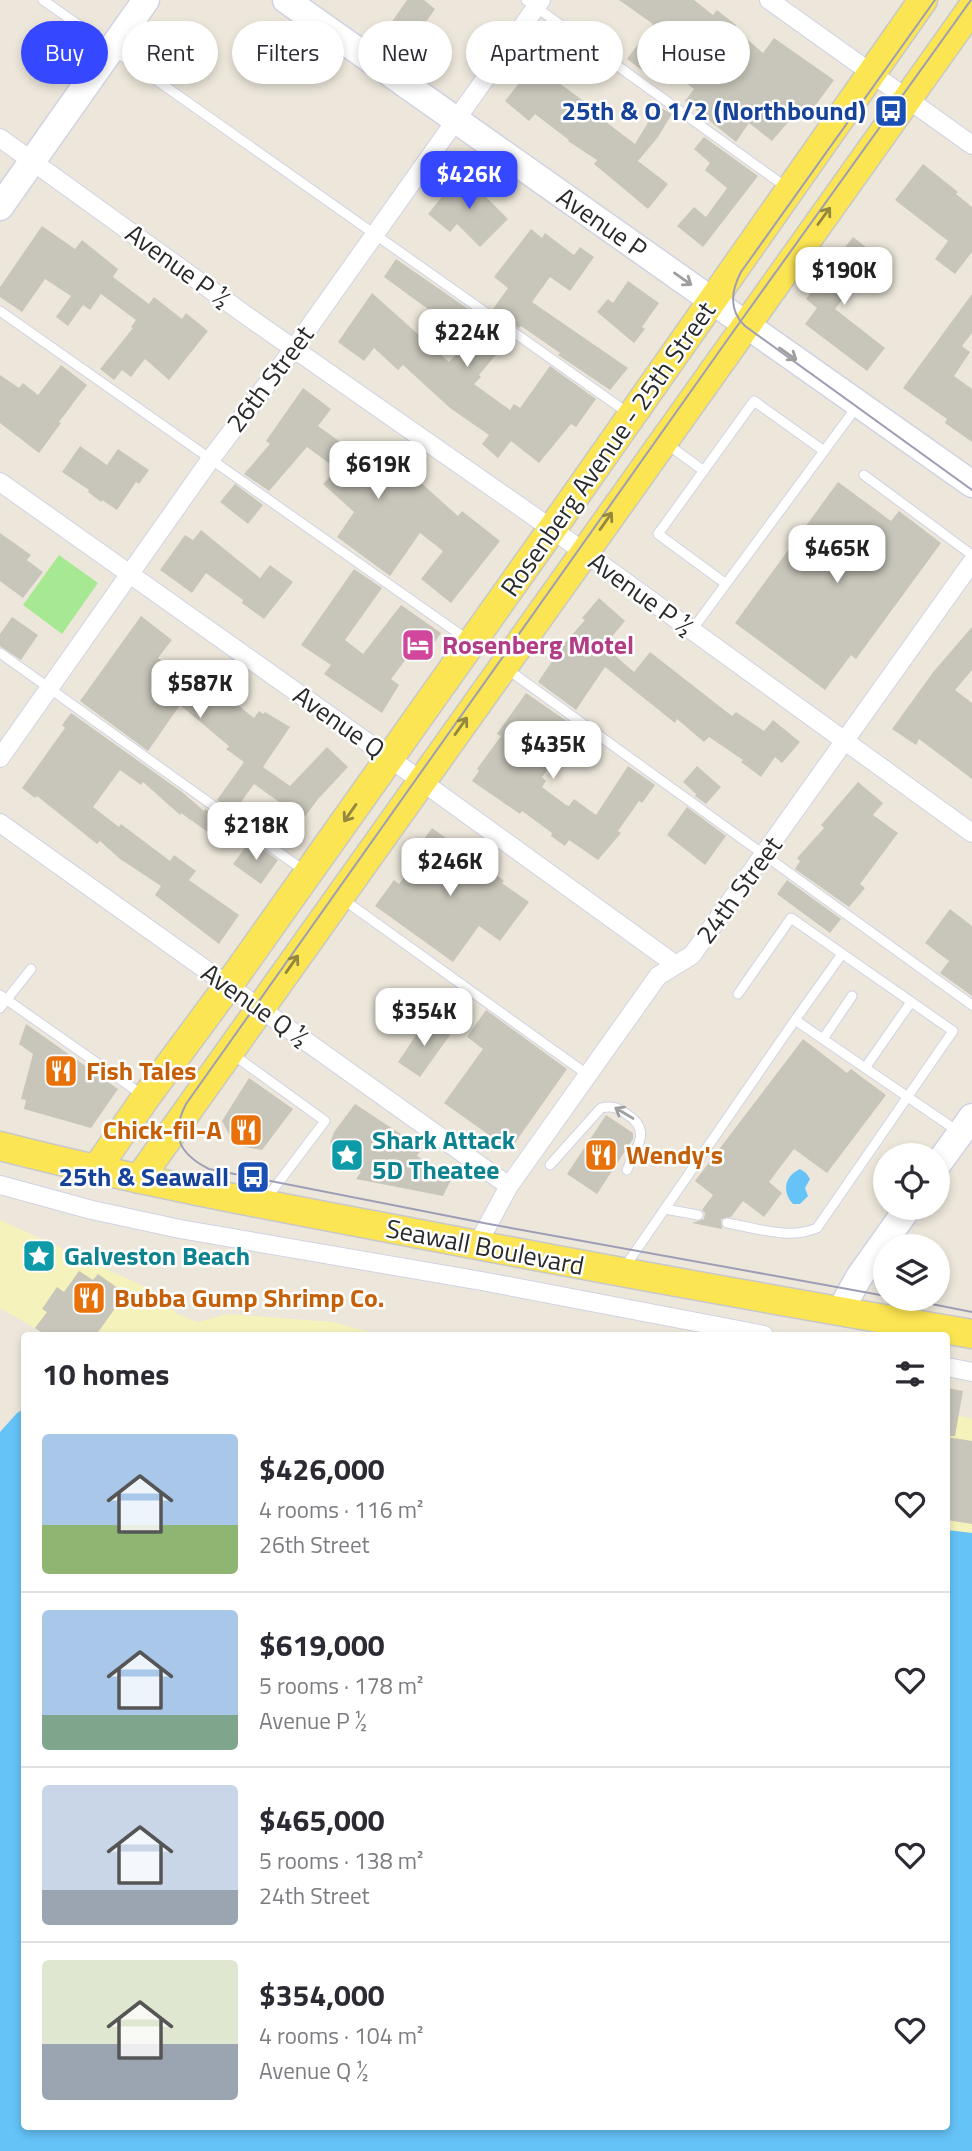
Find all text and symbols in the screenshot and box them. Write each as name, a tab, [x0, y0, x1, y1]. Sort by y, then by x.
chip: Buy	[21, 21, 108, 84]
chip: Rent	[122, 21, 218, 84]
chip: Filters	[232, 21, 344, 84]
chip: New	[358, 21, 452, 84]
chip: Apartment	[466, 21, 623, 84]
chip: House	[637, 21, 750, 84]
place label: 25th & O 1/2 (Northbound)	[562, 91, 866, 130]
bus stop icon: 25th & O 1/2 (Northbound)	[872, 92, 910, 130]
pin: $426K	[420, 152, 518, 211]
text: $426K	[436, 156, 502, 191]
street label: Avenue P	[549, 177, 655, 268]
one-way arrow	[817, 207, 831, 226]
street label: Avenue P ½	[118, 214, 239, 317]
pin: $190K	[795, 247, 893, 307]
text: $190K	[811, 252, 877, 287]
one-way arrow	[673, 272, 692, 286]
street label: Rosenberg Avenue - 25th Street	[491, 293, 725, 604]
pin: $224K	[418, 310, 516, 369]
text: $224K	[434, 314, 500, 349]
street label: 26th Street	[216, 317, 323, 440]
one-way arrow	[778, 347, 797, 361]
pin: $619K	[329, 442, 427, 501]
text: $619K	[345, 446, 411, 481]
one-way arrow	[599, 512, 613, 531]
pin: $465K	[788, 526, 886, 585]
text: $465K	[804, 530, 870, 565]
street label: Avenue P ½	[581, 542, 702, 645]
place label: Rosenberg Motel	[442, 625, 634, 664]
hotel icon: Rosenberg Motel	[399, 626, 437, 664]
pin: $587K	[151, 660, 249, 720]
text: $587K	[167, 665, 233, 700]
street label: Avenue Q	[285, 676, 393, 767]
one-way arrow	[454, 717, 468, 736]
pin: $435K	[504, 722, 602, 781]
text: $435K	[520, 726, 586, 761]
pin: $218K	[207, 802, 305, 862]
one-way arrow	[343, 803, 357, 822]
text: $218K	[223, 807, 289, 842]
street label: 24th Street	[686, 828, 791, 952]
pin: $246K	[401, 838, 499, 898]
text: $246K	[417, 843, 483, 878]
street label: Avenue Q ½	[193, 953, 317, 1056]
one-way arrow	[285, 955, 299, 974]
pin: $354K	[375, 988, 473, 1048]
text: $354K	[391, 993, 457, 1028]
place label: Fish Tales	[86, 1051, 197, 1090]
restaurant icon: Fish Tales	[42, 1052, 80, 1090]
one-way arrow	[615, 1106, 635, 1120]
place label: Chick-fil-A	[103, 1110, 222, 1149]
restaurant icon: Chick-fil-A	[227, 1111, 265, 1149]
place label: Shark Attack 5D Theatee	[372, 1120, 516, 1189]
place label: Wendy's	[626, 1135, 723, 1174]
place icon: Shark Attack 5D Theatee	[328, 1136, 366, 1174]
restaurant icon: Wendy's	[582, 1136, 620, 1174]
map controls	[873, 1143, 950, 1311]
button: locate	[873, 1143, 950, 1220]
place label: 25th & Seawall	[58, 1157, 229, 1196]
bus stop icon: 25th & Seawall	[234, 1158, 272, 1196]
street label: Seawall Boulevard	[383, 1208, 587, 1285]
button: layers	[873, 1234, 950, 1311]
place label: Galveston Beach	[64, 1236, 250, 1275]
place icon: Galveston Beach	[20, 1237, 58, 1275]
place label: Bubba Gump Shrimp Co.	[114, 1278, 384, 1317]
restaurant icon: Bubba Gump Shrimp Co.	[70, 1279, 108, 1317]
text: 10 homes	[42, 1351, 169, 1397]
icon: filters	[891, 1355, 929, 1393]
text: $426,000	[259, 1446, 385, 1492]
icon: home	[98, 1462, 182, 1546]
icon: heart	[891, 1485, 929, 1523]
text: 4 rooms · 116 m²	[259, 1492, 423, 1527]
text: 26th Street	[259, 1527, 370, 1562]
text: $619,000	[259, 1622, 385, 1668]
icon: home	[98, 1638, 182, 1722]
icon: heart	[891, 1661, 929, 1699]
text: 5 rooms · 178 m²	[259, 1668, 423, 1703]
text: Avenue P ½	[259, 1703, 367, 1738]
text: $465,000	[259, 1797, 385, 1843]
icon: home	[98, 1813, 182, 1897]
icon: heart	[891, 1836, 929, 1874]
text: 5 rooms · 138 m²	[259, 1843, 423, 1878]
text: 24th Street	[259, 1878, 370, 1913]
text: $354,000	[259, 1972, 385, 2018]
icon: home	[98, 1988, 182, 2072]
icon: heart	[891, 2011, 929, 2049]
text: 4 rooms · 104 m²	[259, 2018, 423, 2053]
text: Avenue Q ½	[259, 2053, 368, 2088]

